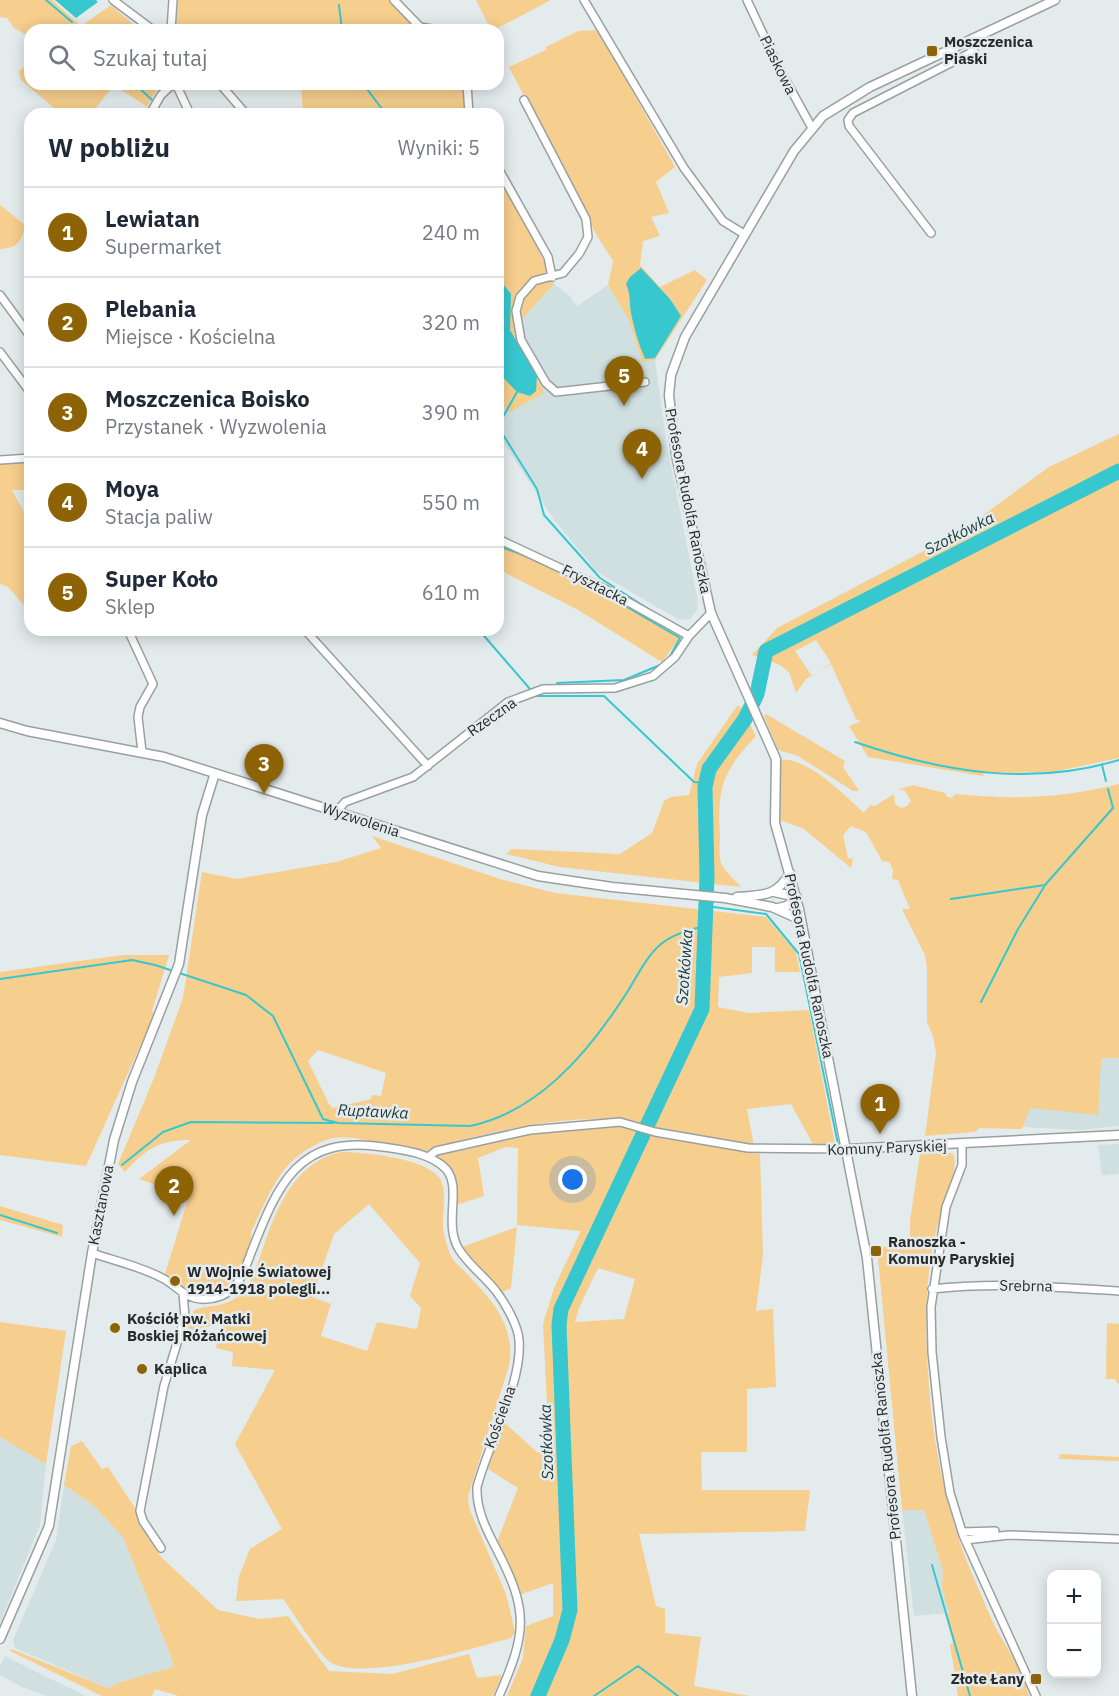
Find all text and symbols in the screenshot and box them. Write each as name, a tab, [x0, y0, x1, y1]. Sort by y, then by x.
search box	[24, 24, 504, 90]
street label: Piaskowa	[756, 32, 801, 97]
place label: Moszczenica Piaski	[944, 32, 1034, 68]
icon: search	[45, 41, 78, 74]
text: Szukaj tutaj	[93, 43, 208, 72]
marker: Moszczenica Piaski	[925, 44, 939, 58]
text: W pobliżu	[48, 130, 170, 164]
text: Wyniki: 5	[398, 134, 480, 161]
text: Lewiatan	[105, 204, 200, 233]
text: 1	[62, 219, 74, 246]
text: 240 m	[422, 219, 480, 246]
text: Supermarket	[105, 233, 222, 260]
text: Plebania	[105, 294, 196, 323]
text: 2	[62, 309, 74, 336]
text: 320 m	[422, 309, 480, 336]
text: Miejsce · Kościelna	[105, 323, 275, 350]
pin: 5	[604, 356, 644, 406]
text: Moszczenica Boisko	[105, 384, 310, 413]
text: 3	[62, 399, 74, 426]
text: 390 m	[422, 399, 480, 426]
street label: Profesora Rudolfa Ranoszka	[661, 407, 716, 595]
text: Przystanek · Wyzwolenia	[105, 413, 327, 440]
pin: 4	[622, 430, 662, 479]
text: Moya	[105, 474, 159, 503]
text: 4	[62, 489, 74, 516]
text: 550 m	[422, 489, 480, 516]
text: Stacja paliw	[105, 503, 213, 530]
water label: Szotkówka	[921, 507, 997, 559]
street label: Frysztacka	[559, 560, 632, 609]
text: Super Koło	[105, 564, 218, 593]
text: 5	[62, 579, 74, 606]
text: 610 m	[422, 579, 480, 606]
text: Sklep	[105, 593, 155, 620]
street label: Rzeczna	[463, 693, 520, 740]
pin: 3	[244, 744, 284, 794]
street label: Wyzwolenia	[320, 798, 402, 841]
street label: Profesora Rudolfa Ranoszka	[781, 872, 838, 1060]
water label: Szotkówka	[671, 929, 697, 1005]
pin: 1	[860, 1084, 900, 1134]
water label: Ruptawka	[337, 1099, 409, 1123]
street label: Komuny Paryskiej	[827, 1136, 947, 1159]
street label: Kasztanowa	[83, 1163, 118, 1246]
your location	[558, 1165, 587, 1194]
pin: 2	[154, 1166, 194, 1216]
place label: Ranoszka - Komuny Paryskiej	[888, 1232, 1015, 1268]
marker: Ranoszka - Komuny Paryskiej	[869, 1244, 883, 1258]
place label: W Wojnie Światowej 1914-1918 polegli...	[187, 1262, 331, 1298]
marker: W Wojnie Światowej 1914-1918 polegli...	[168, 1274, 182, 1288]
street label: Srebrna	[999, 1276, 1053, 1295]
place label: Kościół pw. Matki Boskiej Różańcowej	[127, 1309, 267, 1345]
marker: Kościół pw. Matki Boskiej Różańcowej	[108, 1321, 122, 1335]
street label: Profesora Rudolfa Ranoszka	[866, 1351, 905, 1541]
place label: Kaplica	[154, 1359, 208, 1378]
marker: Kaplica	[135, 1362, 149, 1376]
street label: Kościelna	[479, 1383, 520, 1451]
water label: Szotkówka	[535, 1404, 557, 1480]
map controls	[1047, 1570, 1101, 1678]
button: +	[1047, 1570, 1101, 1624]
button: −	[1047, 1624, 1101, 1678]
place label: Złote Łany	[951, 1669, 1024, 1688]
marker: Złote Łany	[1029, 1672, 1043, 1686]

